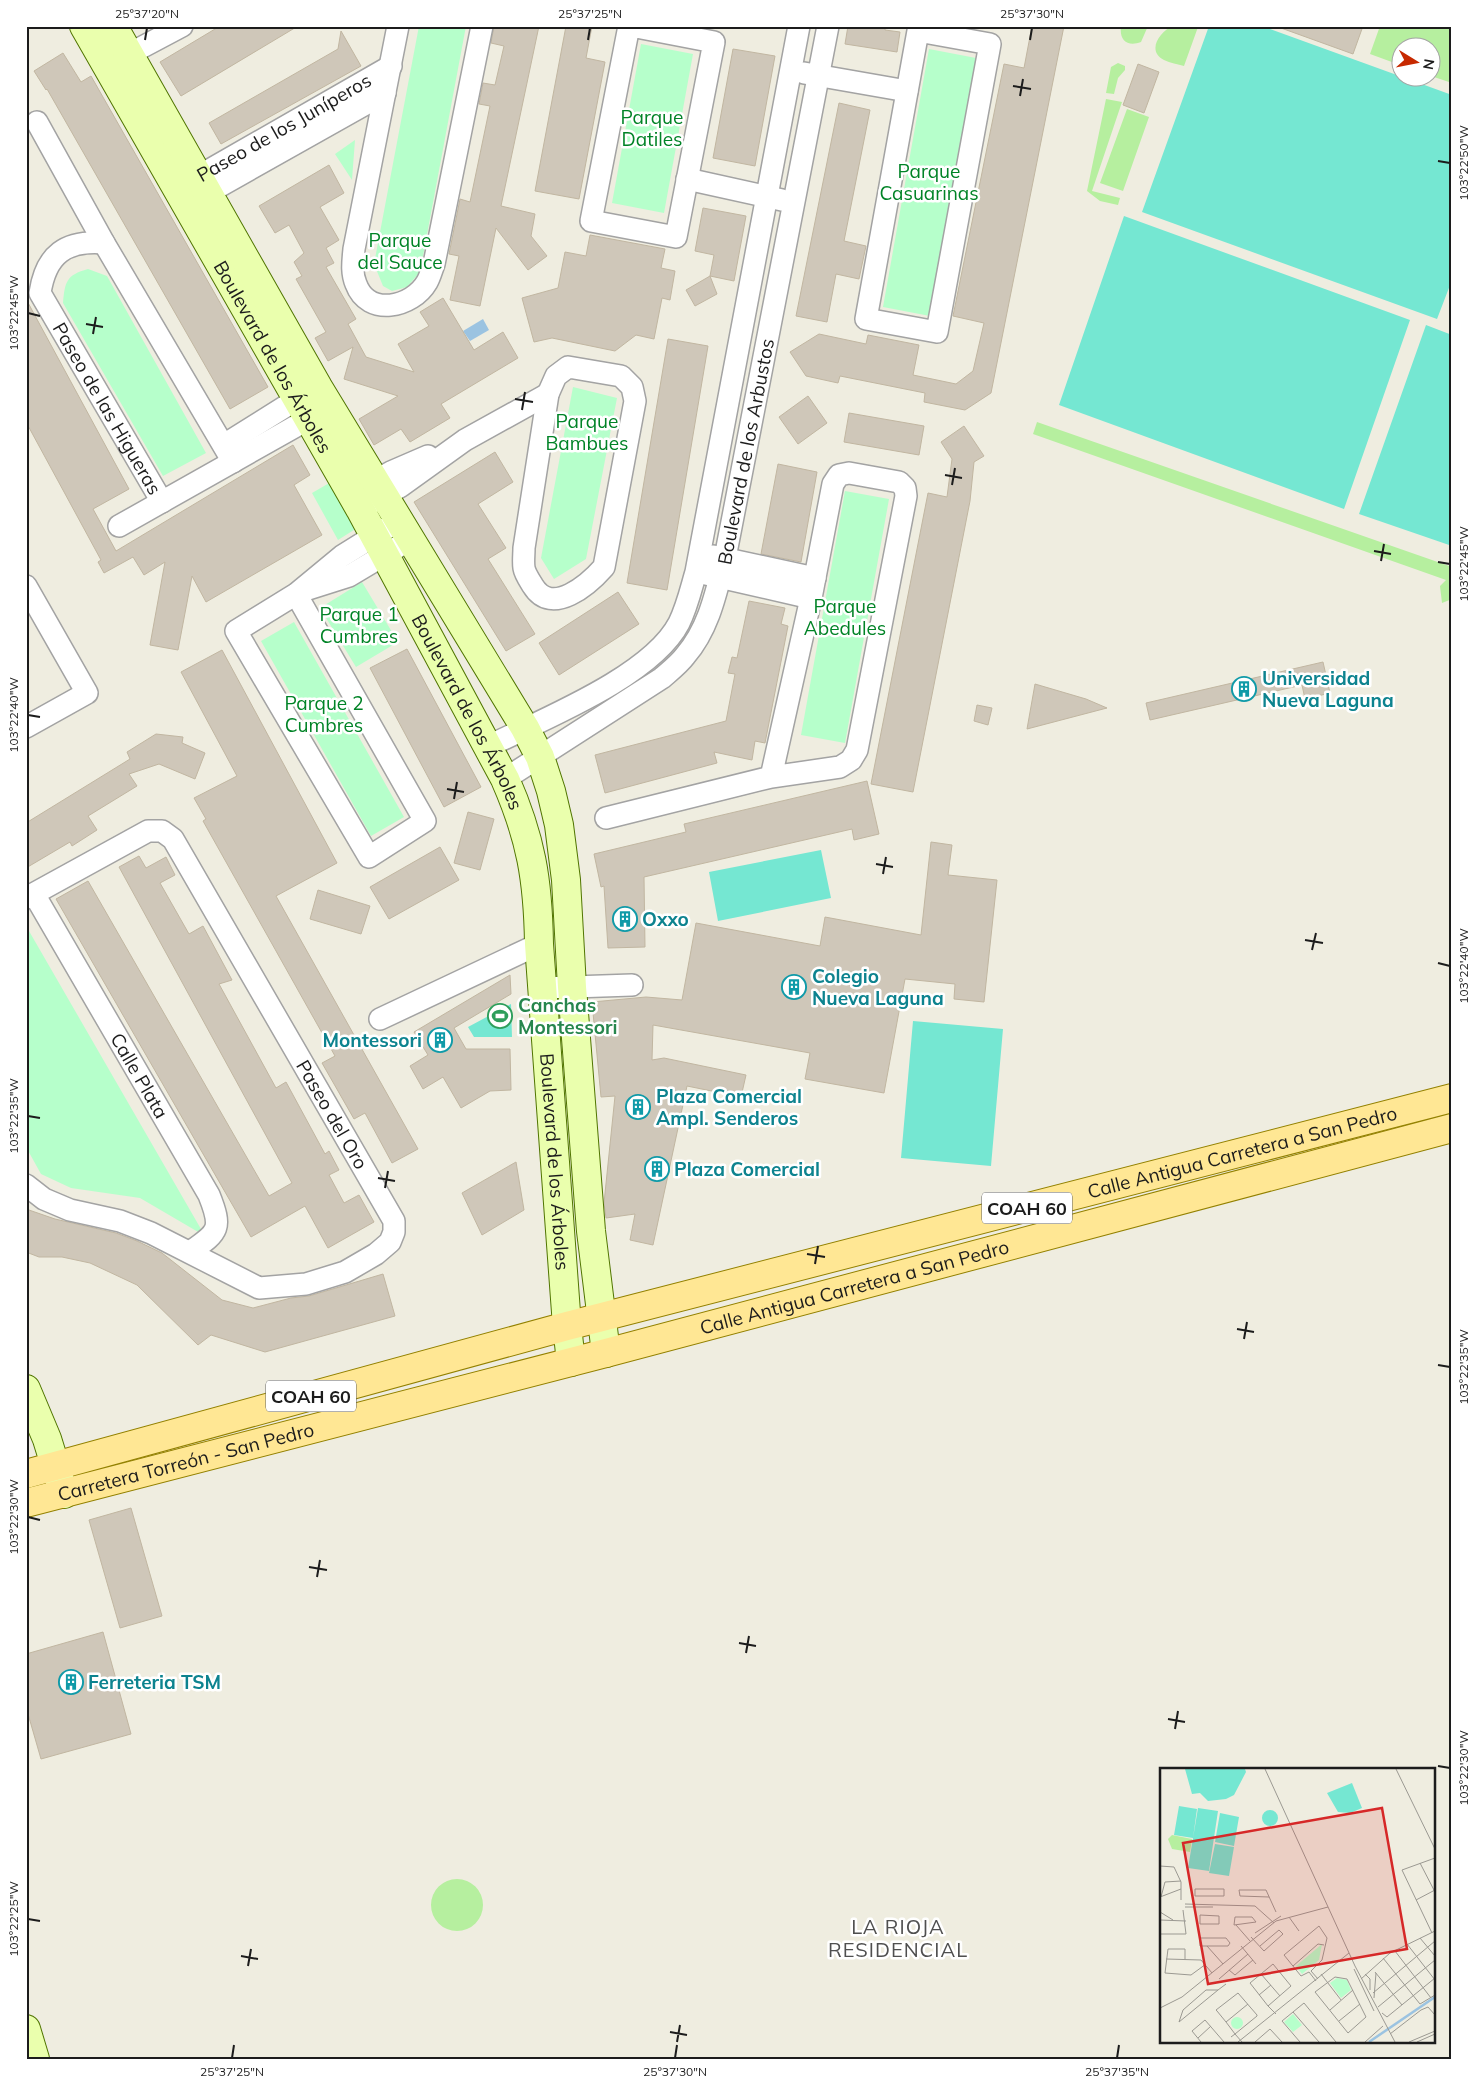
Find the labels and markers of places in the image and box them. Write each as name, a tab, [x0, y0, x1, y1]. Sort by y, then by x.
place label: Universidad Nueva Laguna	[1262, 666, 1394, 712]
building icon: Universidad Nueva Laguna	[1231, 676, 1257, 702]
building icon: Oxxo	[612, 906, 638, 932]
place label: Oxxo	[642, 907, 689, 931]
place label: Colegio Nueva Laguna	[812, 964, 944, 1010]
building icon: Colegio Nueva Laguna	[781, 974, 807, 1000]
place label: Canchas Montessori	[518, 993, 617, 1039]
sports icon: Canchas Montessori	[487, 1003, 513, 1029]
building icon: Montessori	[427, 1027, 453, 1053]
place label: Montessori	[323, 1028, 422, 1052]
place label: Plaza Comercial Ampl. Senderos	[656, 1084, 802, 1130]
building icon: Plaza Comercial Ampl. Senderos	[625, 1094, 651, 1120]
building icon: Plaza Comercial	[644, 1156, 670, 1182]
place label: Plaza Comercial	[674, 1157, 820, 1181]
building icon: Ferreteria TSM	[58, 1669, 84, 1695]
place label: Ferreteria TSM	[88, 1670, 221, 1694]

